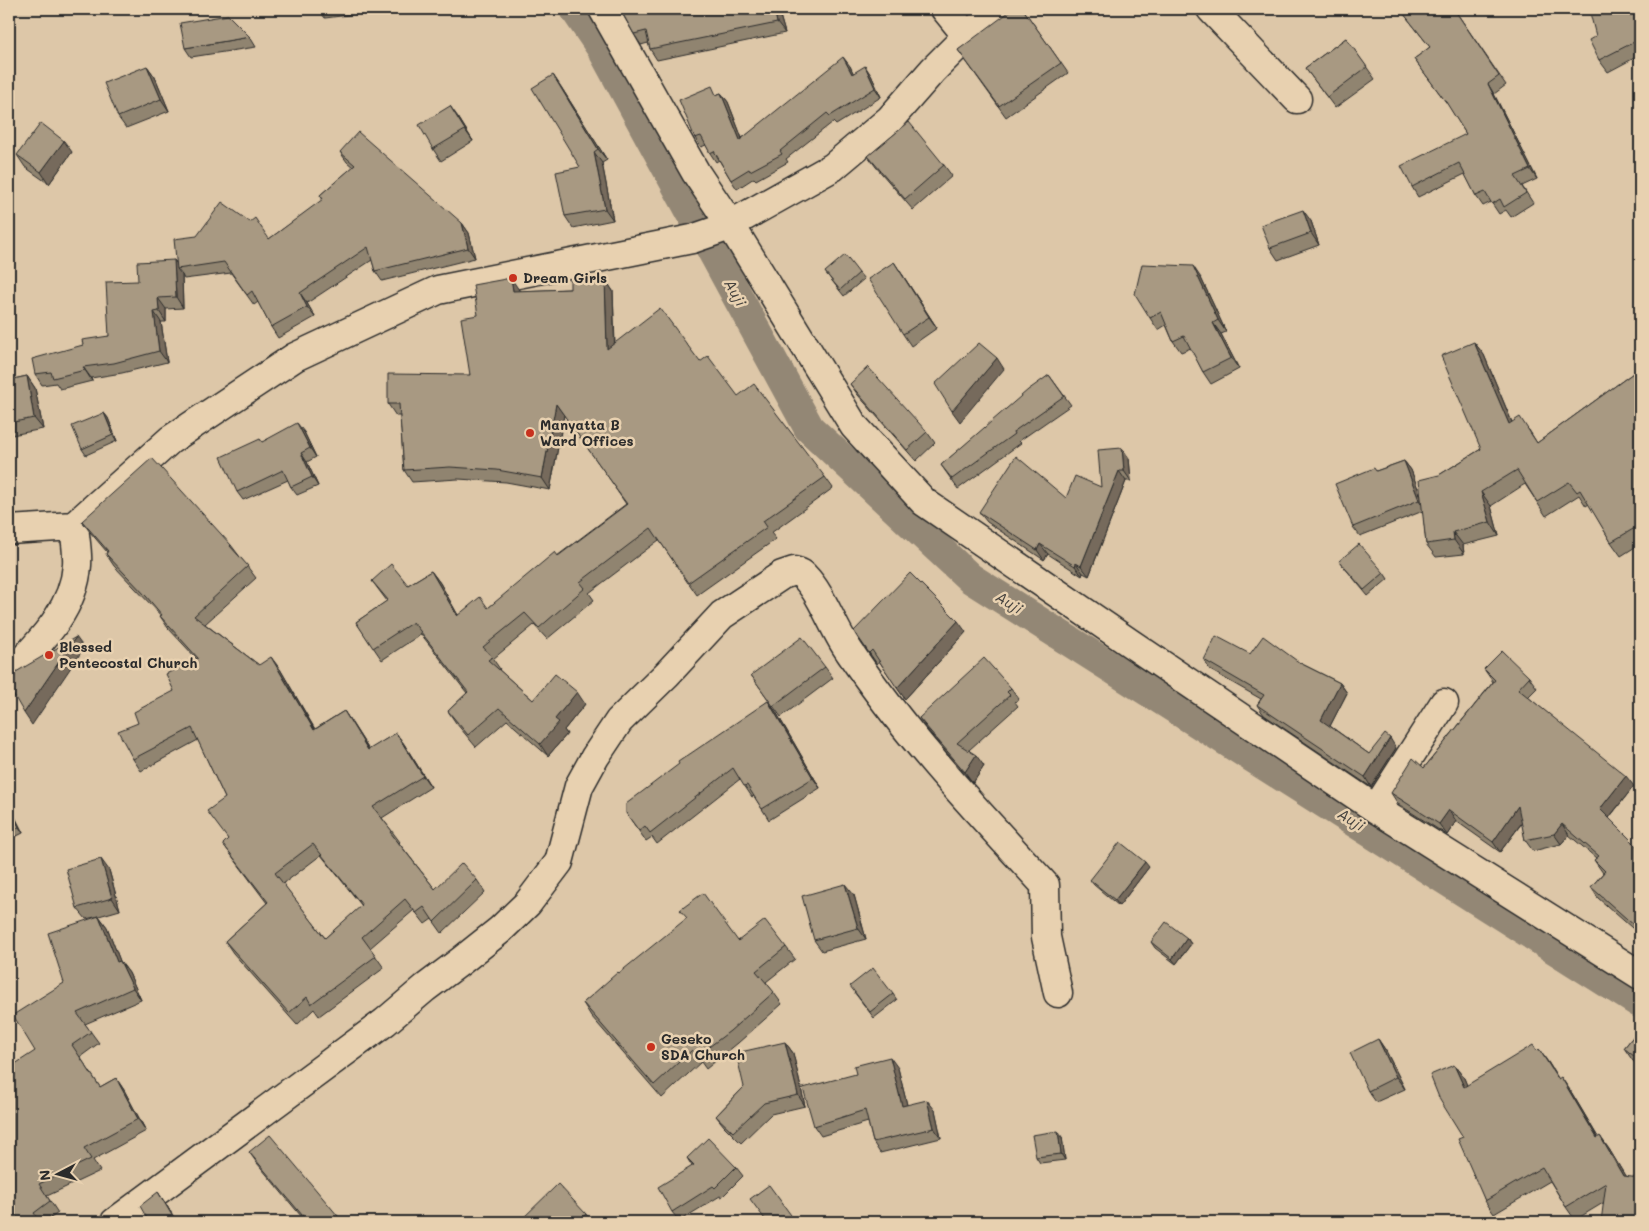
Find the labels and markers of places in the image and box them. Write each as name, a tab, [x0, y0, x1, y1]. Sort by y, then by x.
place label: Dream Girls	[523, 268, 607, 287]
marker: Dream Girls	[507, 272, 519, 284]
place label: Manyatta B Ward Offices	[540, 415, 634, 450]
marker: Manyatta B Ward Offices	[524, 427, 536, 439]
place label: Blessed Pentecostal Church	[59, 637, 197, 672]
marker: Blessed Pentecostal Church	[43, 649, 55, 661]
place label: Geseko SDA Church	[661, 1029, 745, 1064]
marker: Geseko SDA Church	[645, 1041, 657, 1053]

